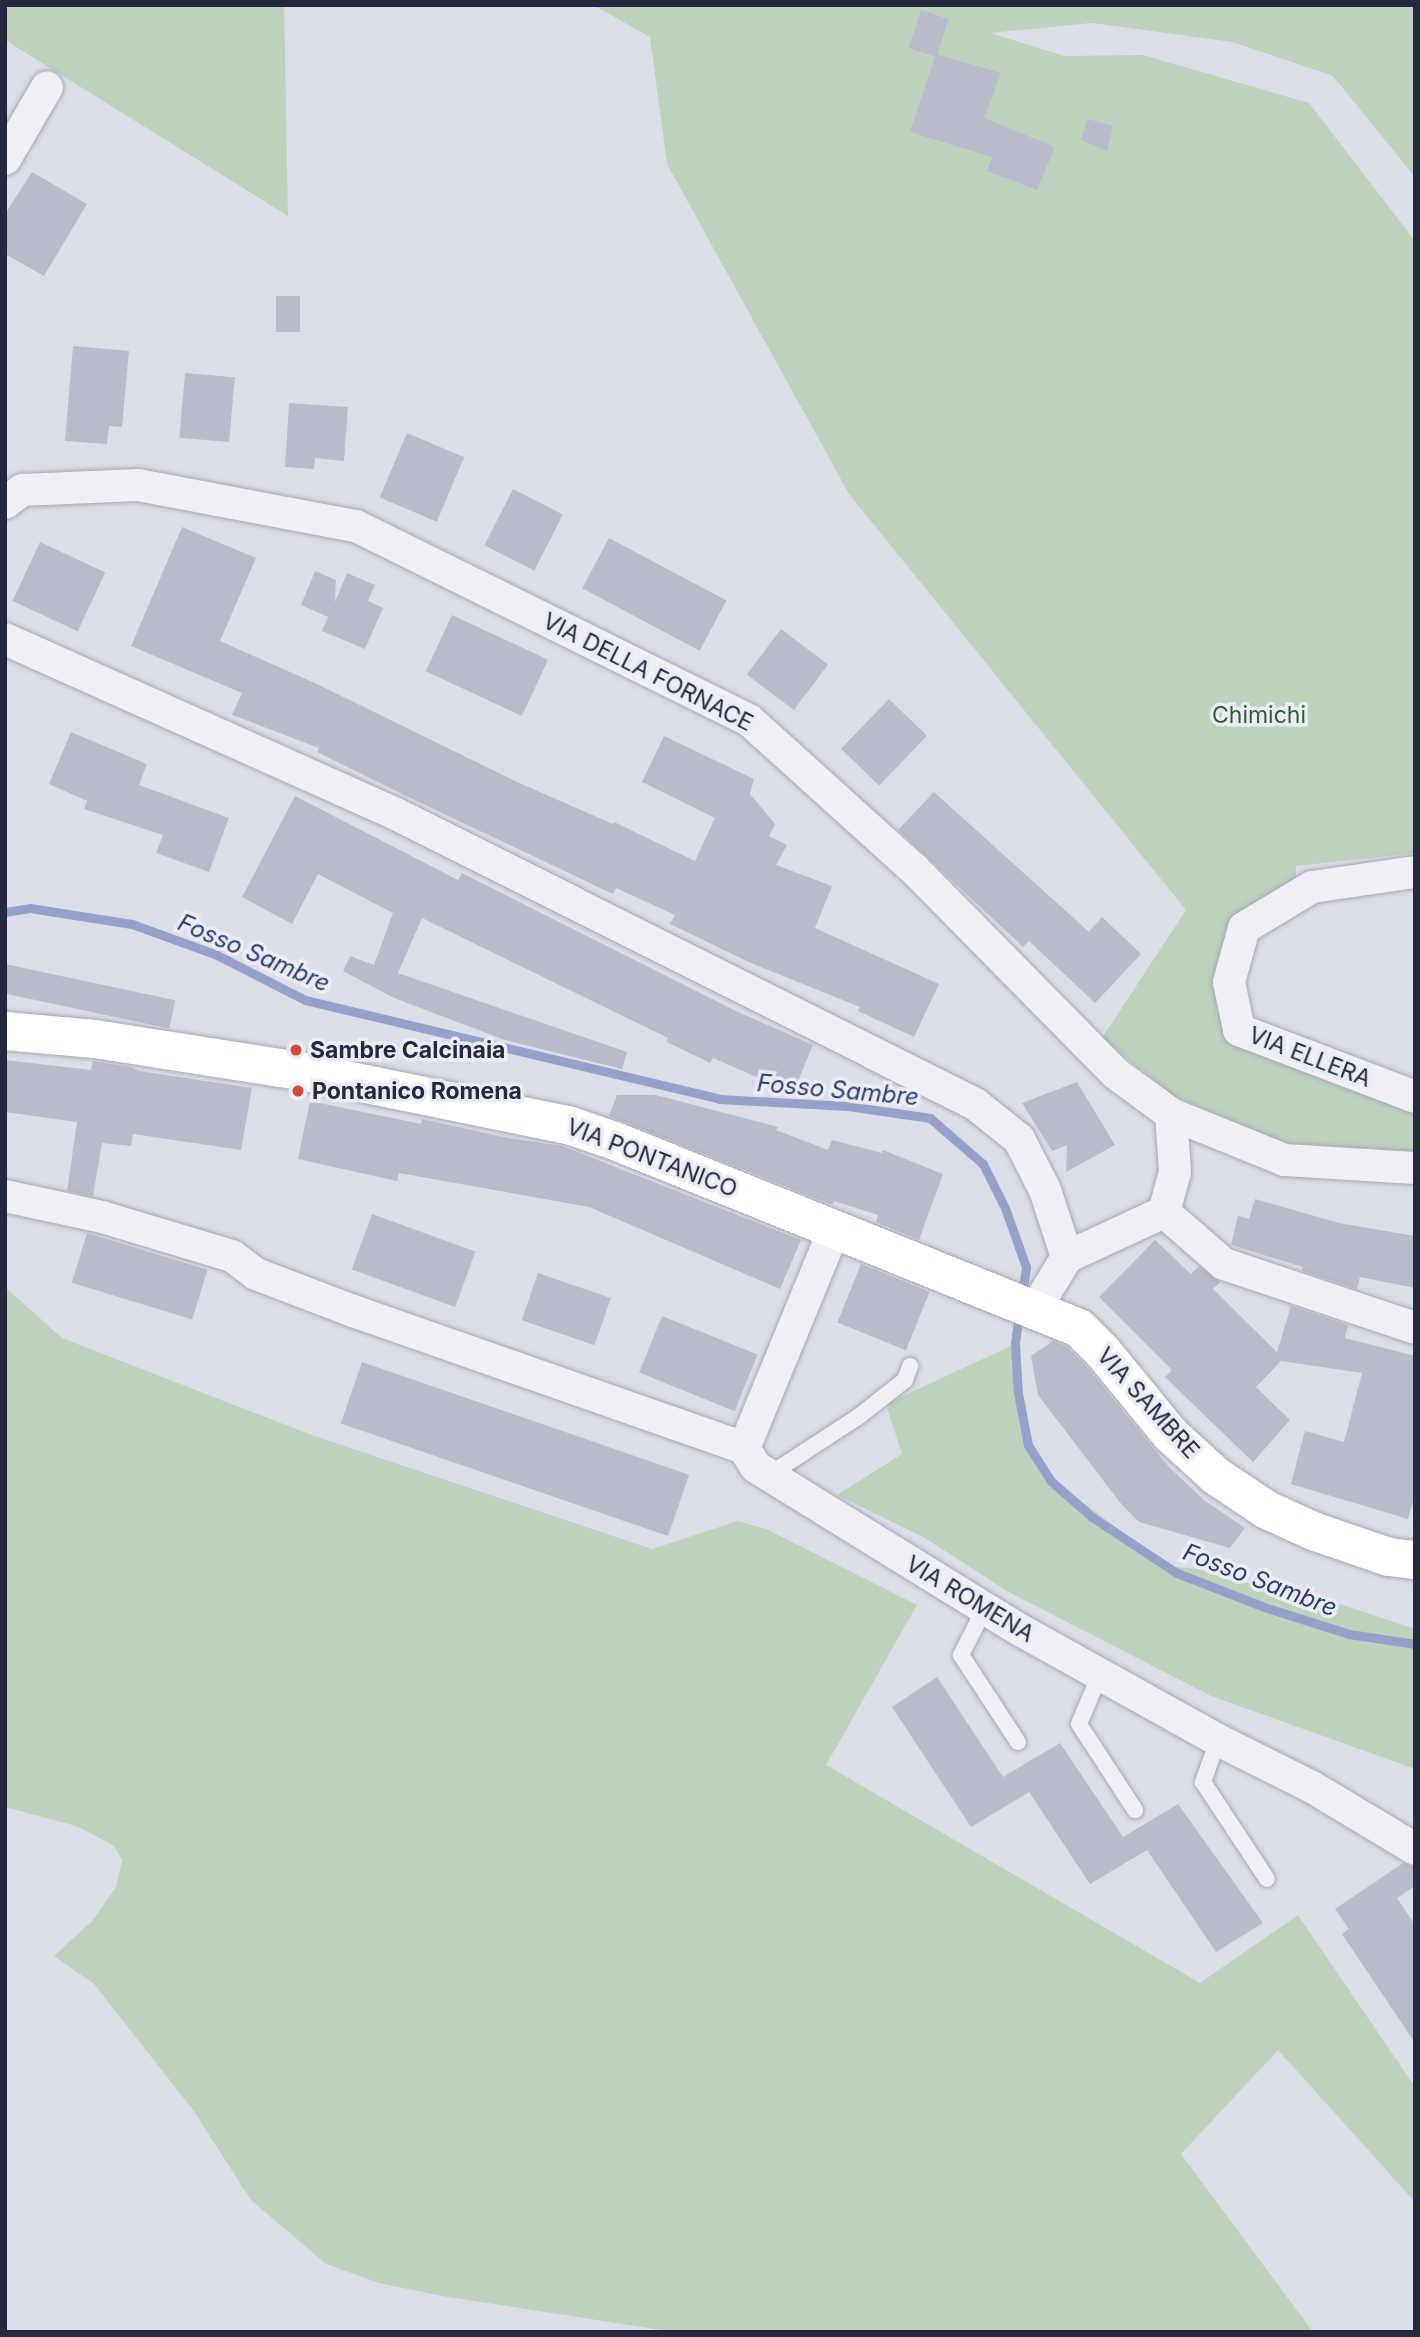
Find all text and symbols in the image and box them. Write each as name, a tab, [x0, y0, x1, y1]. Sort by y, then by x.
street label: VIA DELLA FORNACE	[538, 607, 758, 737]
park label: Chimichi	[1212, 701, 1306, 729]
water label: Fosso Sambre	[174, 908, 334, 998]
street label: VIA ELLERA	[1245, 1021, 1375, 1093]
place label: Sambre Calcinaia	[310, 1036, 505, 1064]
marker: Sambre Calcinaia	[288, 1042, 304, 1058]
water label: Fosso Sambre	[756, 1069, 920, 1111]
place label: Pontanico Romena	[312, 1077, 522, 1105]
marker: Pontanico Romena	[290, 1083, 306, 1099]
street label: VIA PONTANICO	[563, 1113, 741, 1203]
street label: VIA SAMBRE	[1091, 1342, 1205, 1464]
water label: Fosso Sambre	[1179, 1537, 1341, 1623]
street label: VIA ROMENA	[901, 1550, 1039, 1648]

